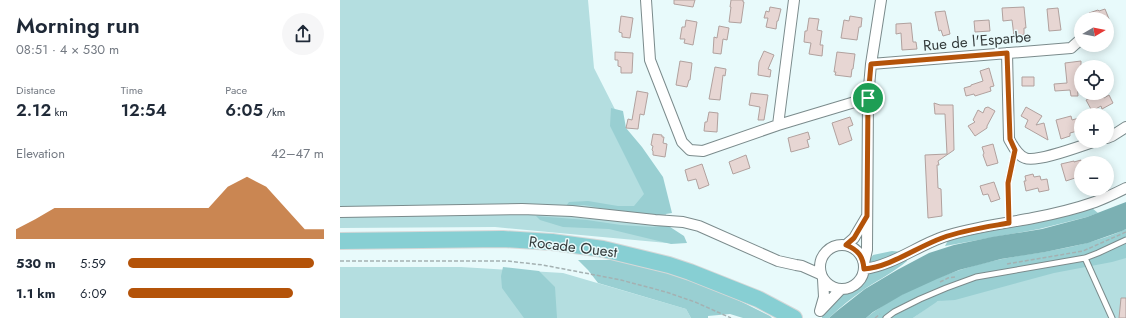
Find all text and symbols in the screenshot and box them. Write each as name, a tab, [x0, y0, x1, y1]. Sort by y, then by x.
text: Morning run	[16, 9, 140, 41]
north arrow	[1074, 12, 1114, 52]
map controls	[1074, 12, 1114, 196]
button: share	[282, 13, 324, 55]
street label: Rue de l'Esparbe	[922, 25, 1032, 57]
text: 08:51 · 4 × 530 m	[16, 40, 119, 59]
button: locate	[1074, 60, 1114, 100]
pin	[851, 81, 885, 115]
text: Distance	[16, 82, 55, 98]
text: Time	[121, 82, 143, 98]
text: Pace	[225, 82, 247, 98]
icon: arrive	[857, 87, 879, 109]
text: 2.12	[16, 98, 51, 122]
text: 12:54	[121, 98, 167, 122]
text: 6:05	[225, 98, 263, 122]
text: km	[51, 104, 68, 120]
text: /km	[263, 104, 285, 120]
button: +	[1074, 108, 1114, 148]
text: Elevation	[16, 144, 65, 163]
text: 42–47 m	[271, 144, 324, 163]
button: −	[1074, 156, 1114, 196]
street label: Rocade Ouest	[528, 231, 619, 263]
text: 530 m	[16, 254, 56, 273]
text: 5:59	[80, 254, 106, 273]
text: 1.1 km	[16, 284, 55, 303]
text: 6:09	[80, 284, 107, 303]

